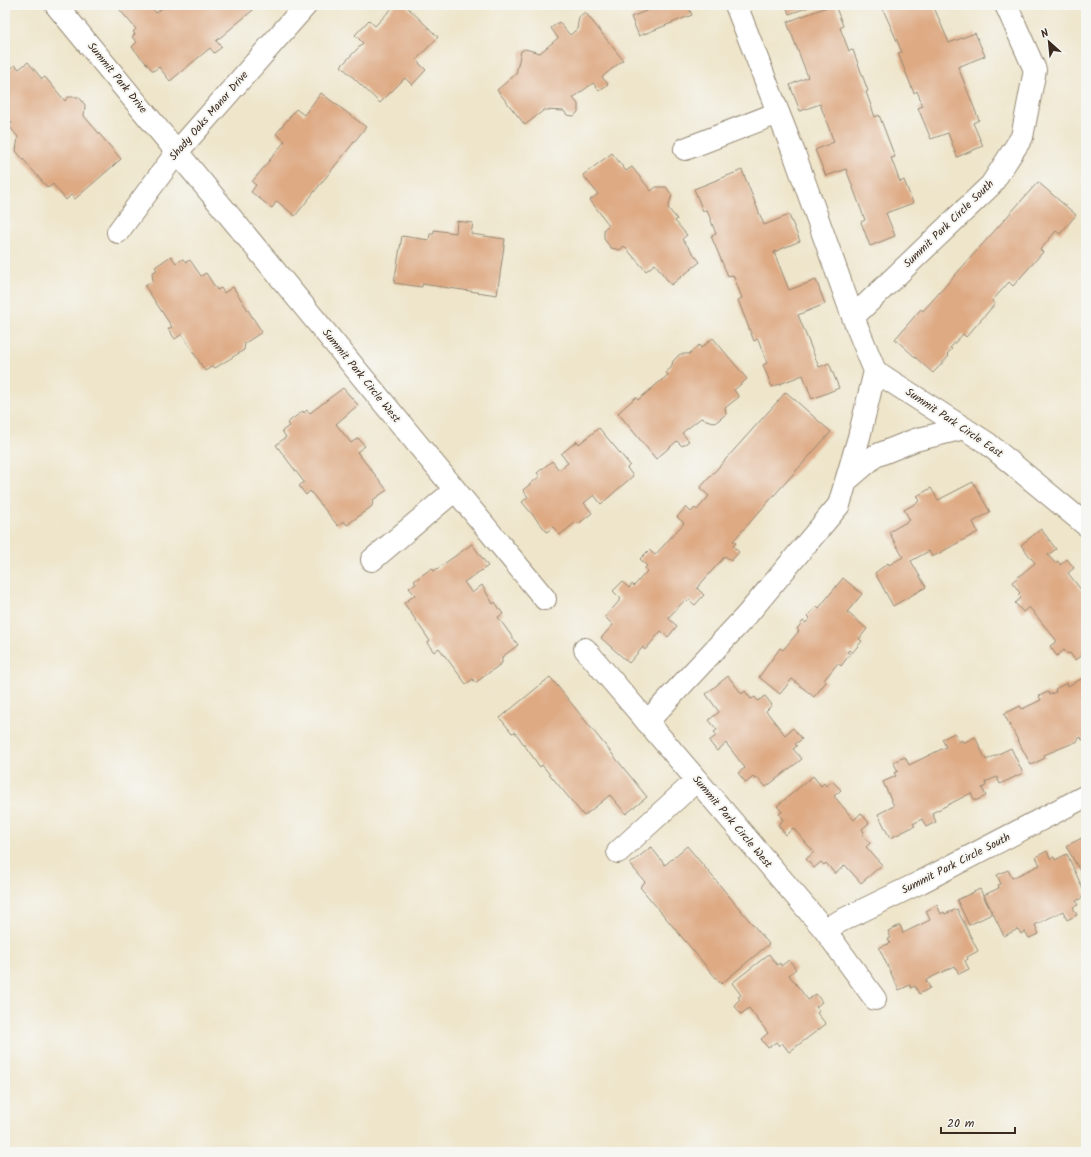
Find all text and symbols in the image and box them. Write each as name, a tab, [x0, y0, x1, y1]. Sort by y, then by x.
north arrow	[1029, 22, 1069, 62]
text: N	[1038, 24, 1052, 44]
street label: Summit Park Drive	[83, 38, 151, 118]
street label: Shady Oaks Manor Drive	[165, 67, 253, 165]
street label: Summit Park Circle South	[899, 176, 999, 272]
street label: Summit Park Circle West	[317, 325, 405, 428]
street label: Summit Park Circle East	[901, 383, 1007, 463]
street label: Summit Park Circle West	[688, 772, 777, 873]
street label: Summit Park Circle South	[898, 829, 1014, 899]
scale bar	[941, 1109, 1015, 1135]
text: 20 m	[947, 1114, 975, 1133]

